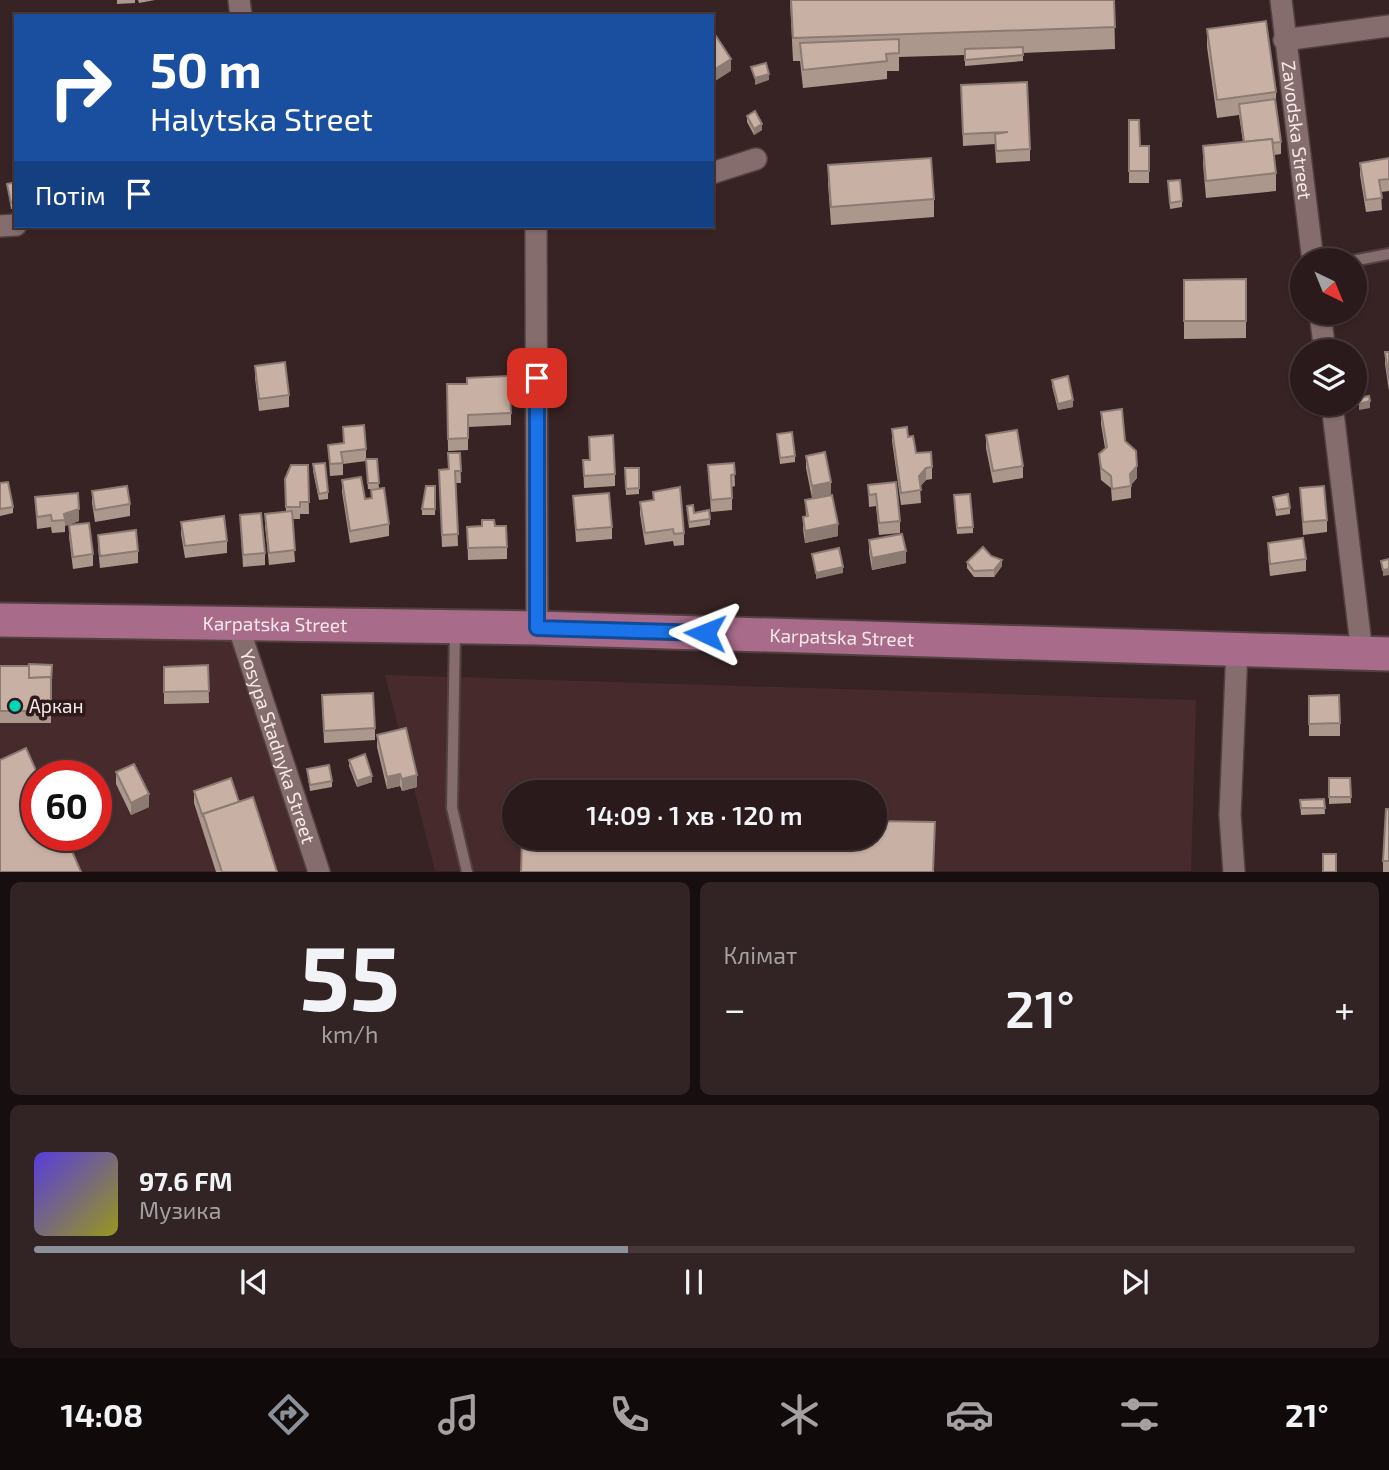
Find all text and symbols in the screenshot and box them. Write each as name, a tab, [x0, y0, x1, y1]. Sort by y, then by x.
text: 50 m	[150, 39, 262, 98]
icon: right	[35, 42, 126, 133]
street label: Zavodska Street	[1278, 59, 1317, 201]
text: Halytska Street	[150, 99, 373, 137]
icon: arrive	[120, 175, 158, 213]
text: Потім	[35, 179, 106, 210]
north arrow	[1290, 248, 1367, 326]
map controls	[1290, 248, 1367, 416]
button: layers	[1290, 339, 1367, 416]
pin	[507, 348, 567, 408]
icon: arrive	[518, 359, 556, 397]
position arrow	[668, 596, 742, 670]
street label: Karpatska Street	[202, 611, 348, 636]
street label: Karpatska Street	[769, 623, 915, 651]
street label: Yosypa Stadnyka Street	[236, 646, 321, 846]
place label: Аркан	[29, 694, 84, 717]
marker: Аркан	[7, 698, 23, 714]
speed limit sign: 60	[21, 760, 112, 851]
text: 14:09 · 1 хв · 120 m	[586, 799, 803, 830]
text: 55	[300, 920, 400, 1029]
text: Клімат	[724, 941, 797, 969]
text: 21°	[1005, 976, 1075, 1038]
text: −	[724, 985, 746, 1031]
text: +	[1334, 985, 1355, 1031]
text: km/h	[321, 1020, 378, 1048]
text: 97.6 FM	[139, 1165, 233, 1196]
text: Музика	[139, 1196, 221, 1224]
icon: previous	[235, 1263, 273, 1301]
icon: pause	[675, 1263, 713, 1301]
icon: next	[1116, 1263, 1154, 1301]
icon: directions	[264, 1390, 313, 1439]
icon: music	[434, 1390, 483, 1439]
icon: phone	[605, 1390, 654, 1439]
icon: climate	[775, 1390, 824, 1439]
icon: car	[945, 1390, 994, 1439]
icon: filters	[1115, 1390, 1164, 1439]
text: 14:08	[61, 1395, 143, 1433]
text: 21°	[1285, 1395, 1328, 1433]

